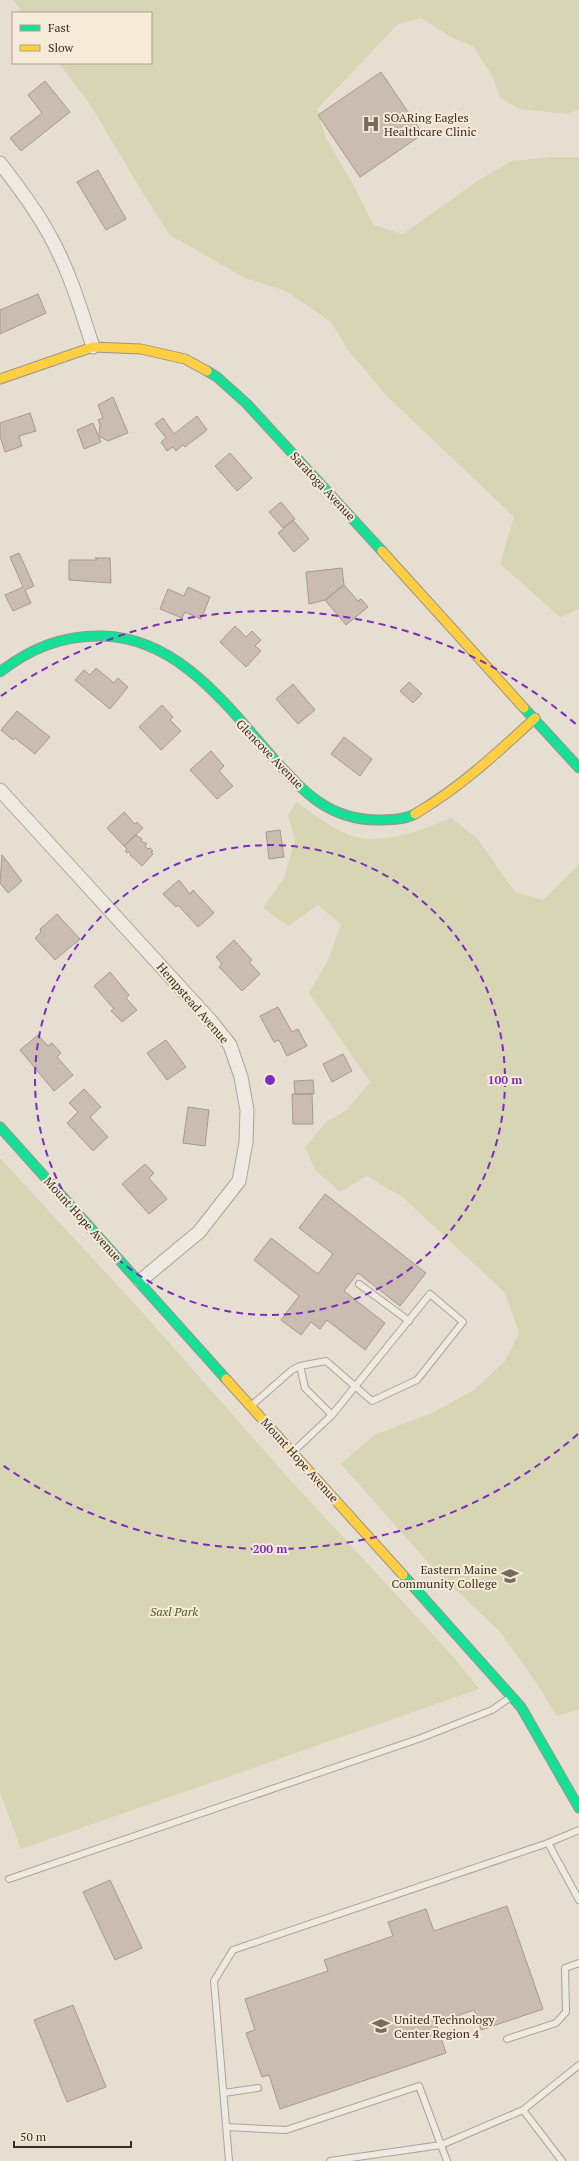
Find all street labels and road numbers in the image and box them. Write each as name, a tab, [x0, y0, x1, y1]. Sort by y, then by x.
street label: Saratoga Avenue	[287, 448, 359, 524]
street label: Glencove Avenue	[233, 716, 307, 792]
street label: Hempstead Avenue	[154, 959, 232, 1047]
street label: Mount Hope Avenue	[41, 1174, 125, 1264]
street label: Mount Hope Avenue	[258, 1415, 342, 1505]

